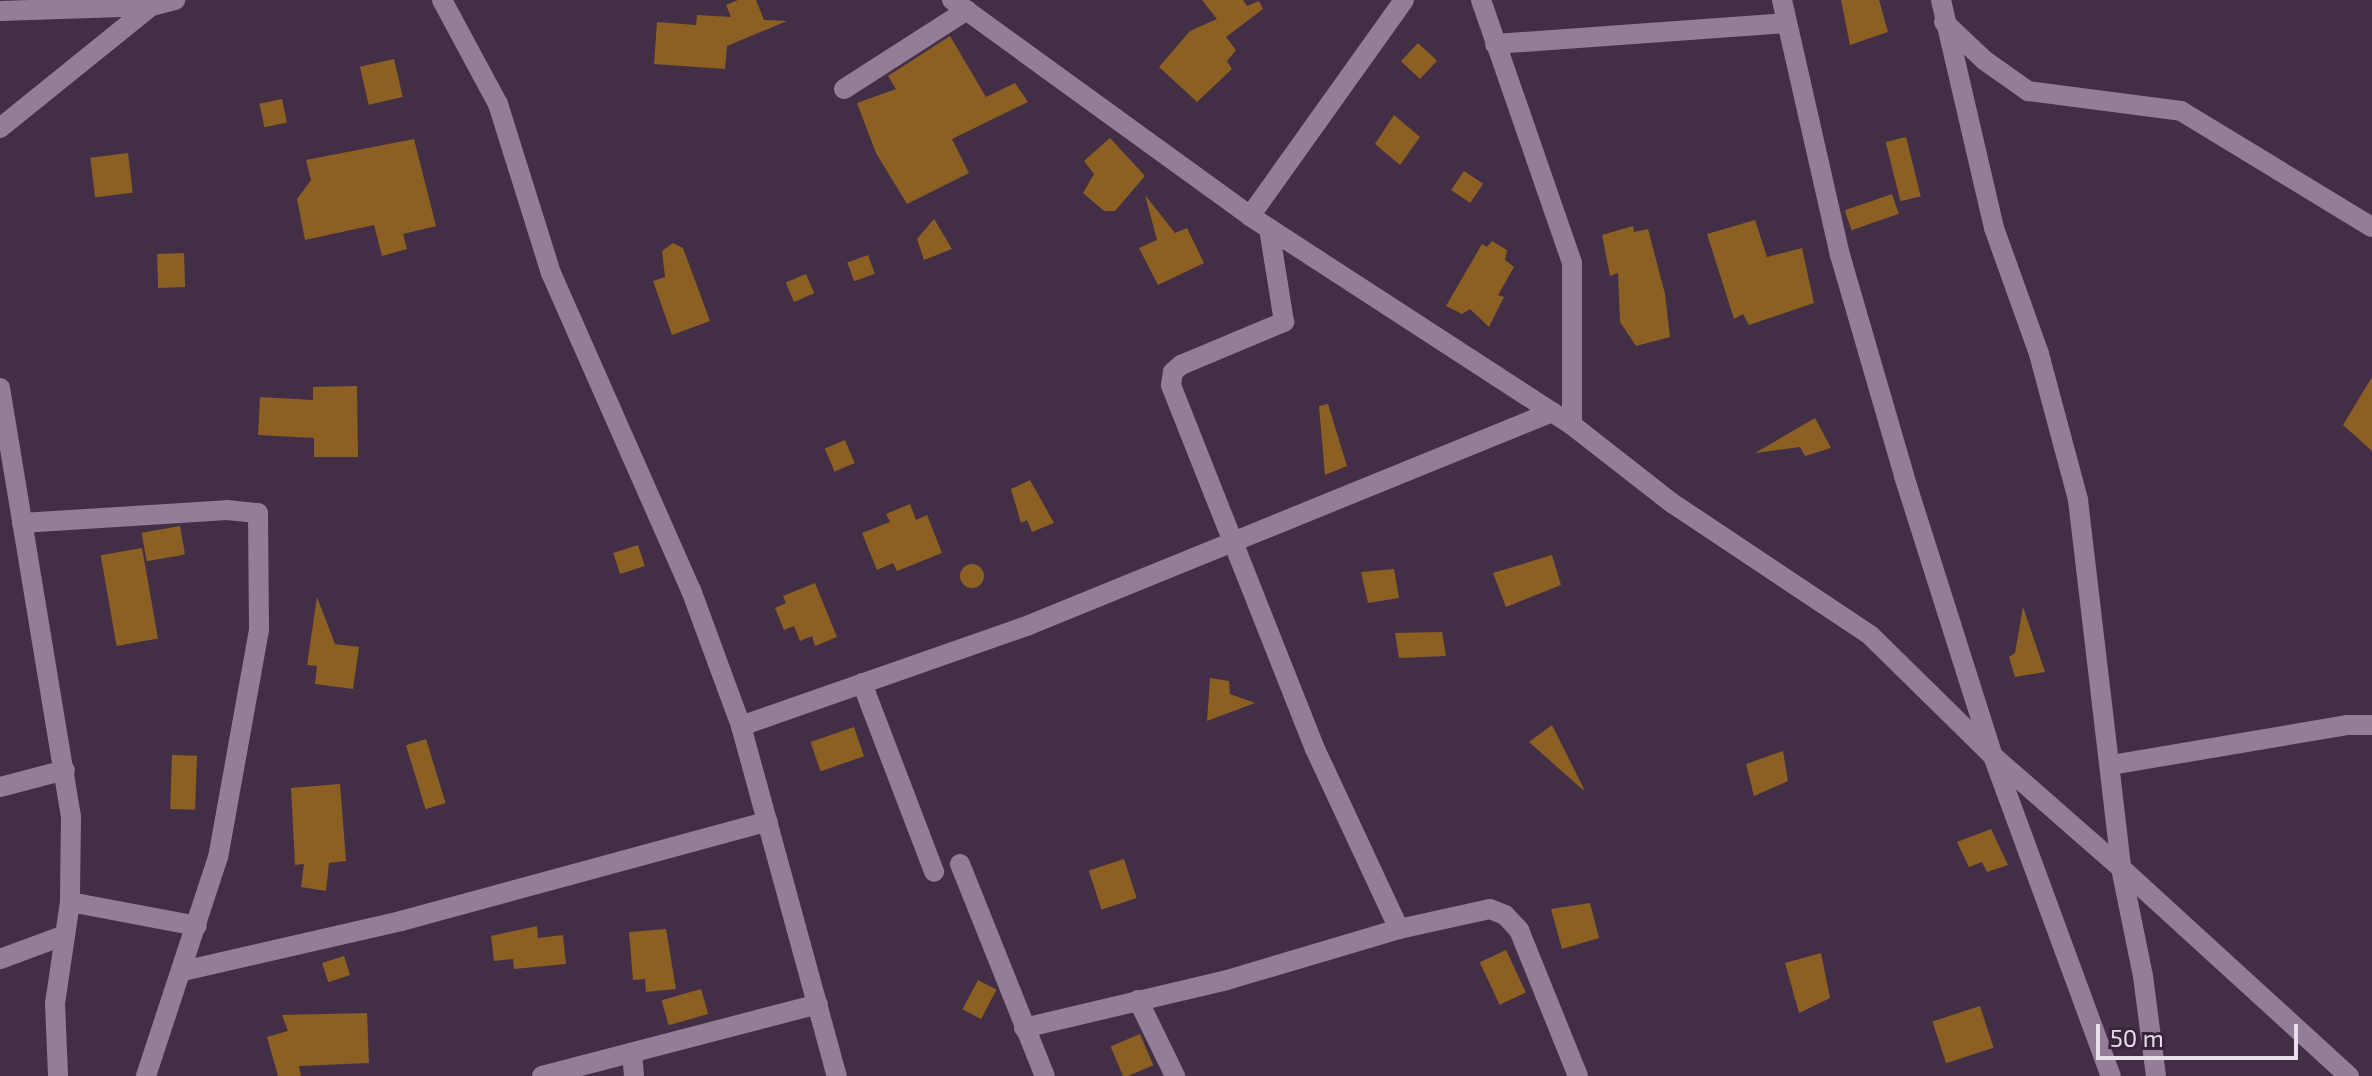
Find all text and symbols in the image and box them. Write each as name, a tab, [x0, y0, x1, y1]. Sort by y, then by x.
scale bar	[2100, 1008, 2302, 1058]
text: 50 m	[2110, 1023, 2164, 1052]

